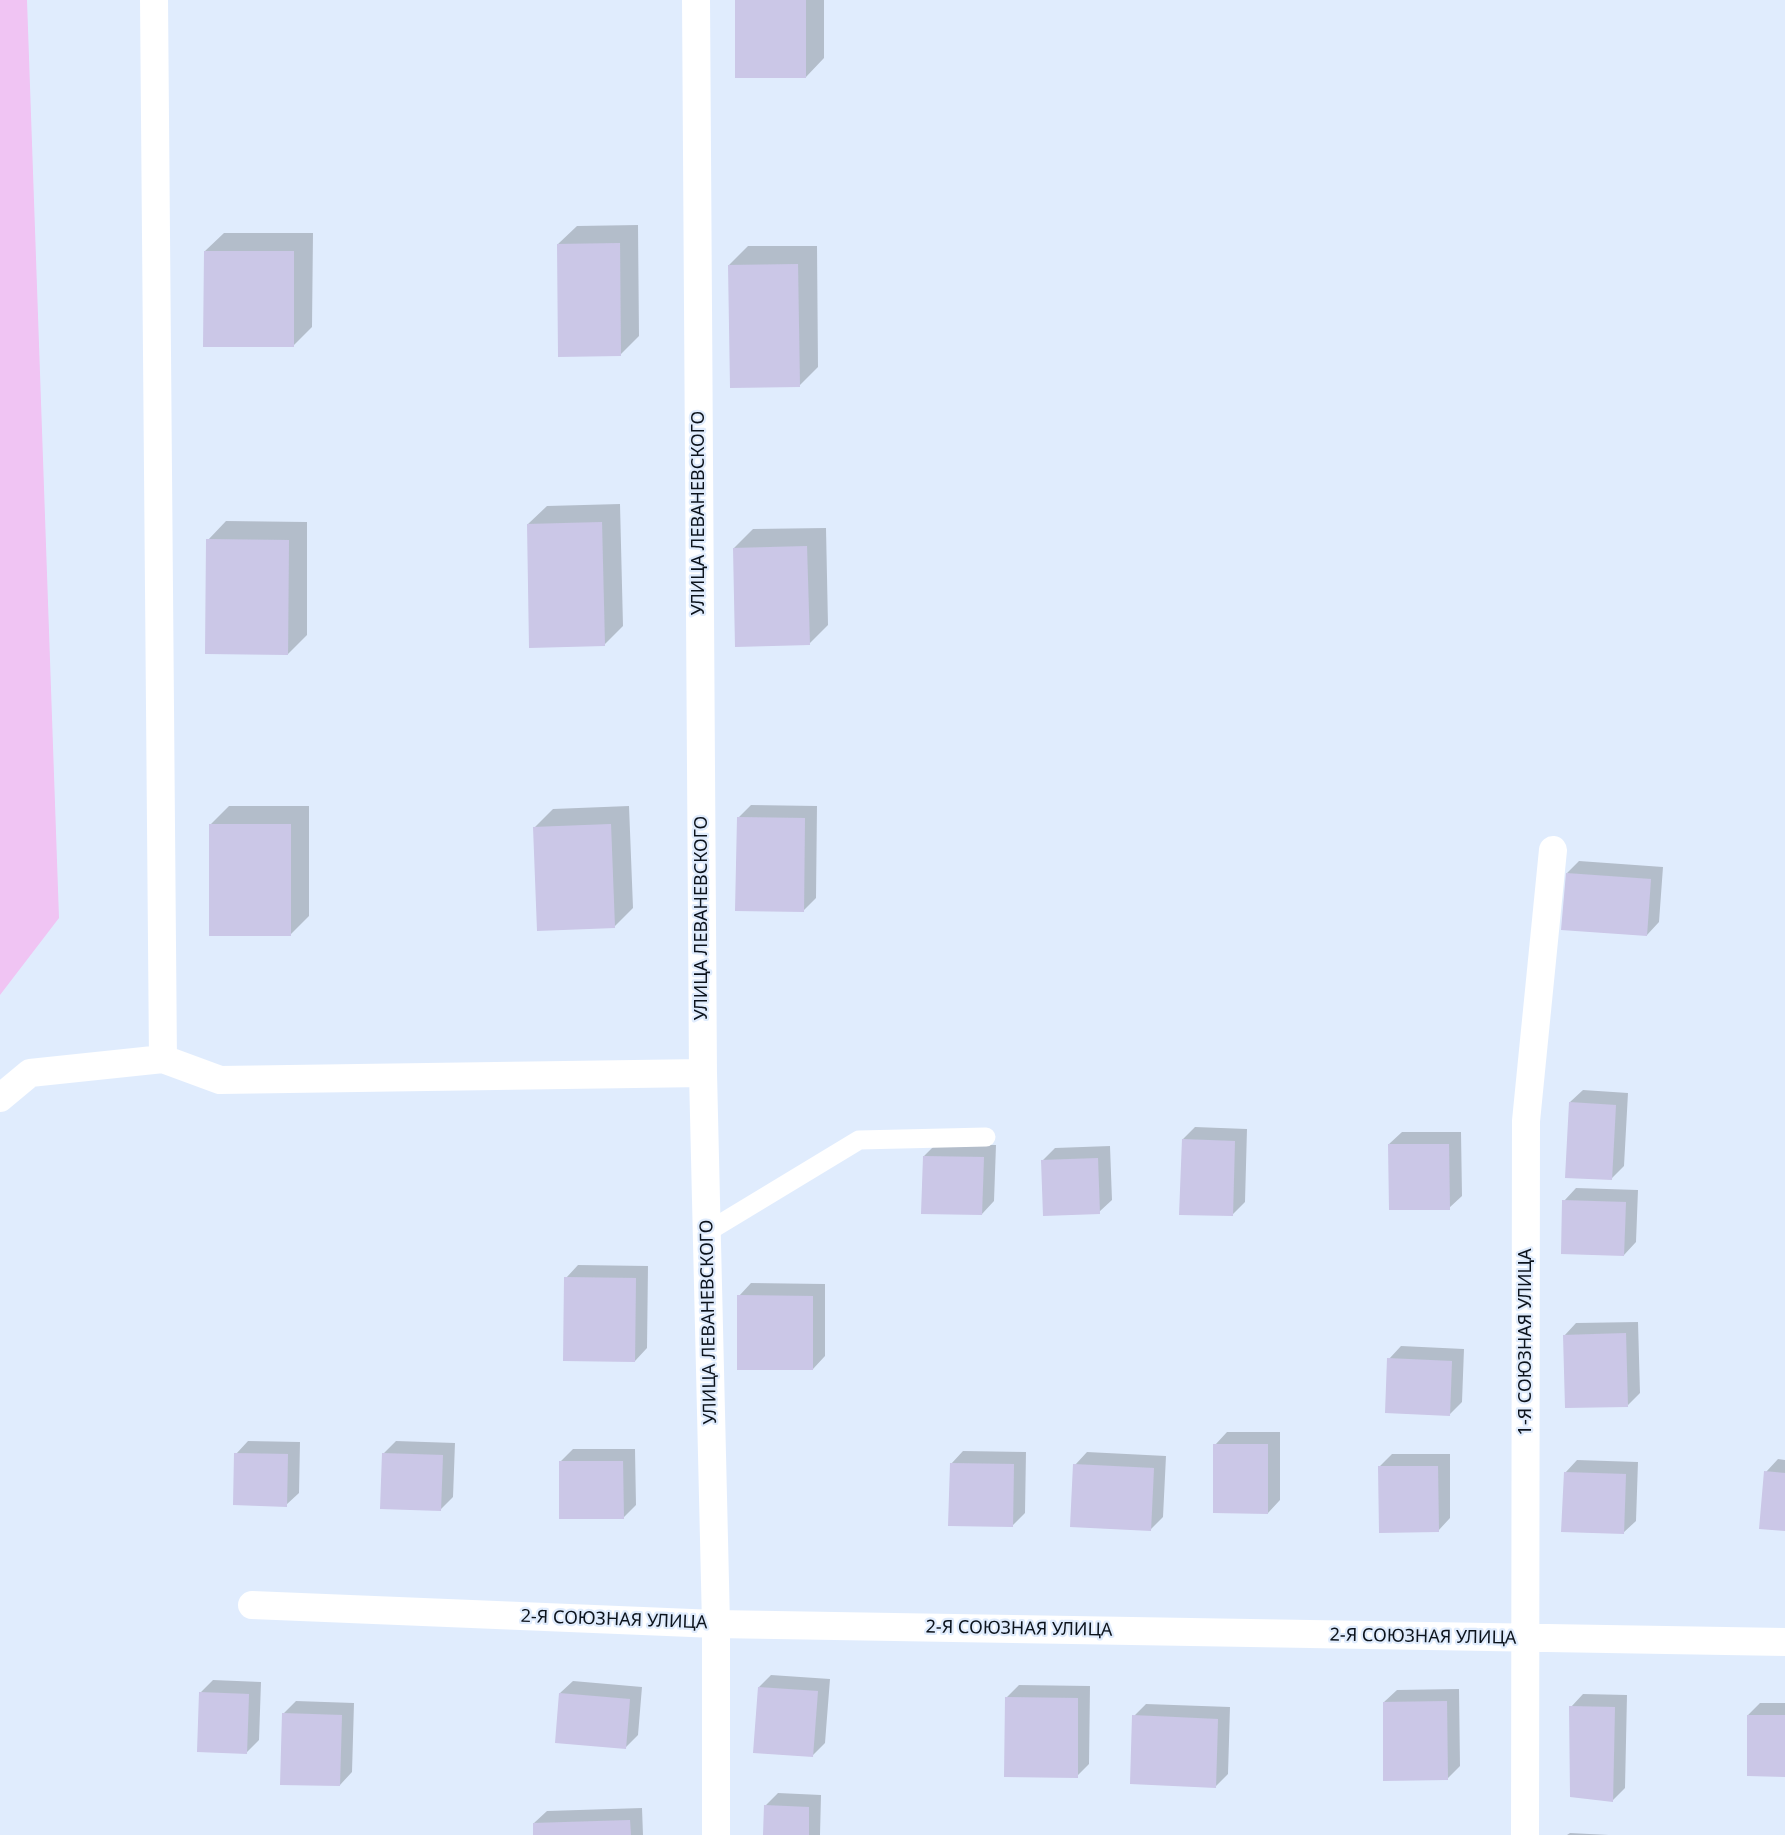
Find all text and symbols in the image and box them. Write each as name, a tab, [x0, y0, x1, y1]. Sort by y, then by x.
street label: УЛИЦА ЛЕВАНЕВСКОГО	[688, 411, 710, 615]
street label: УЛИЦА ЛЕВАНЕВСКОГО	[691, 816, 713, 1020]
street label: УЛИЦА ЛЕВАНЕВСКОГО	[696, 1220, 722, 1424]
street label: 1-Я СОЮЗНАЯ УЛИЦА	[1515, 1249, 1537, 1435]
street label: 2-Я СОЮЗНАЯ УЛИЦА	[520, 1606, 708, 1634]
street label: 2-Я СОЮЗНАЯ УЛИЦА	[925, 1617, 1113, 1641]
street label: 2-Я СОЮЗНАЯ УЛИЦА	[1329, 1625, 1517, 1649]

